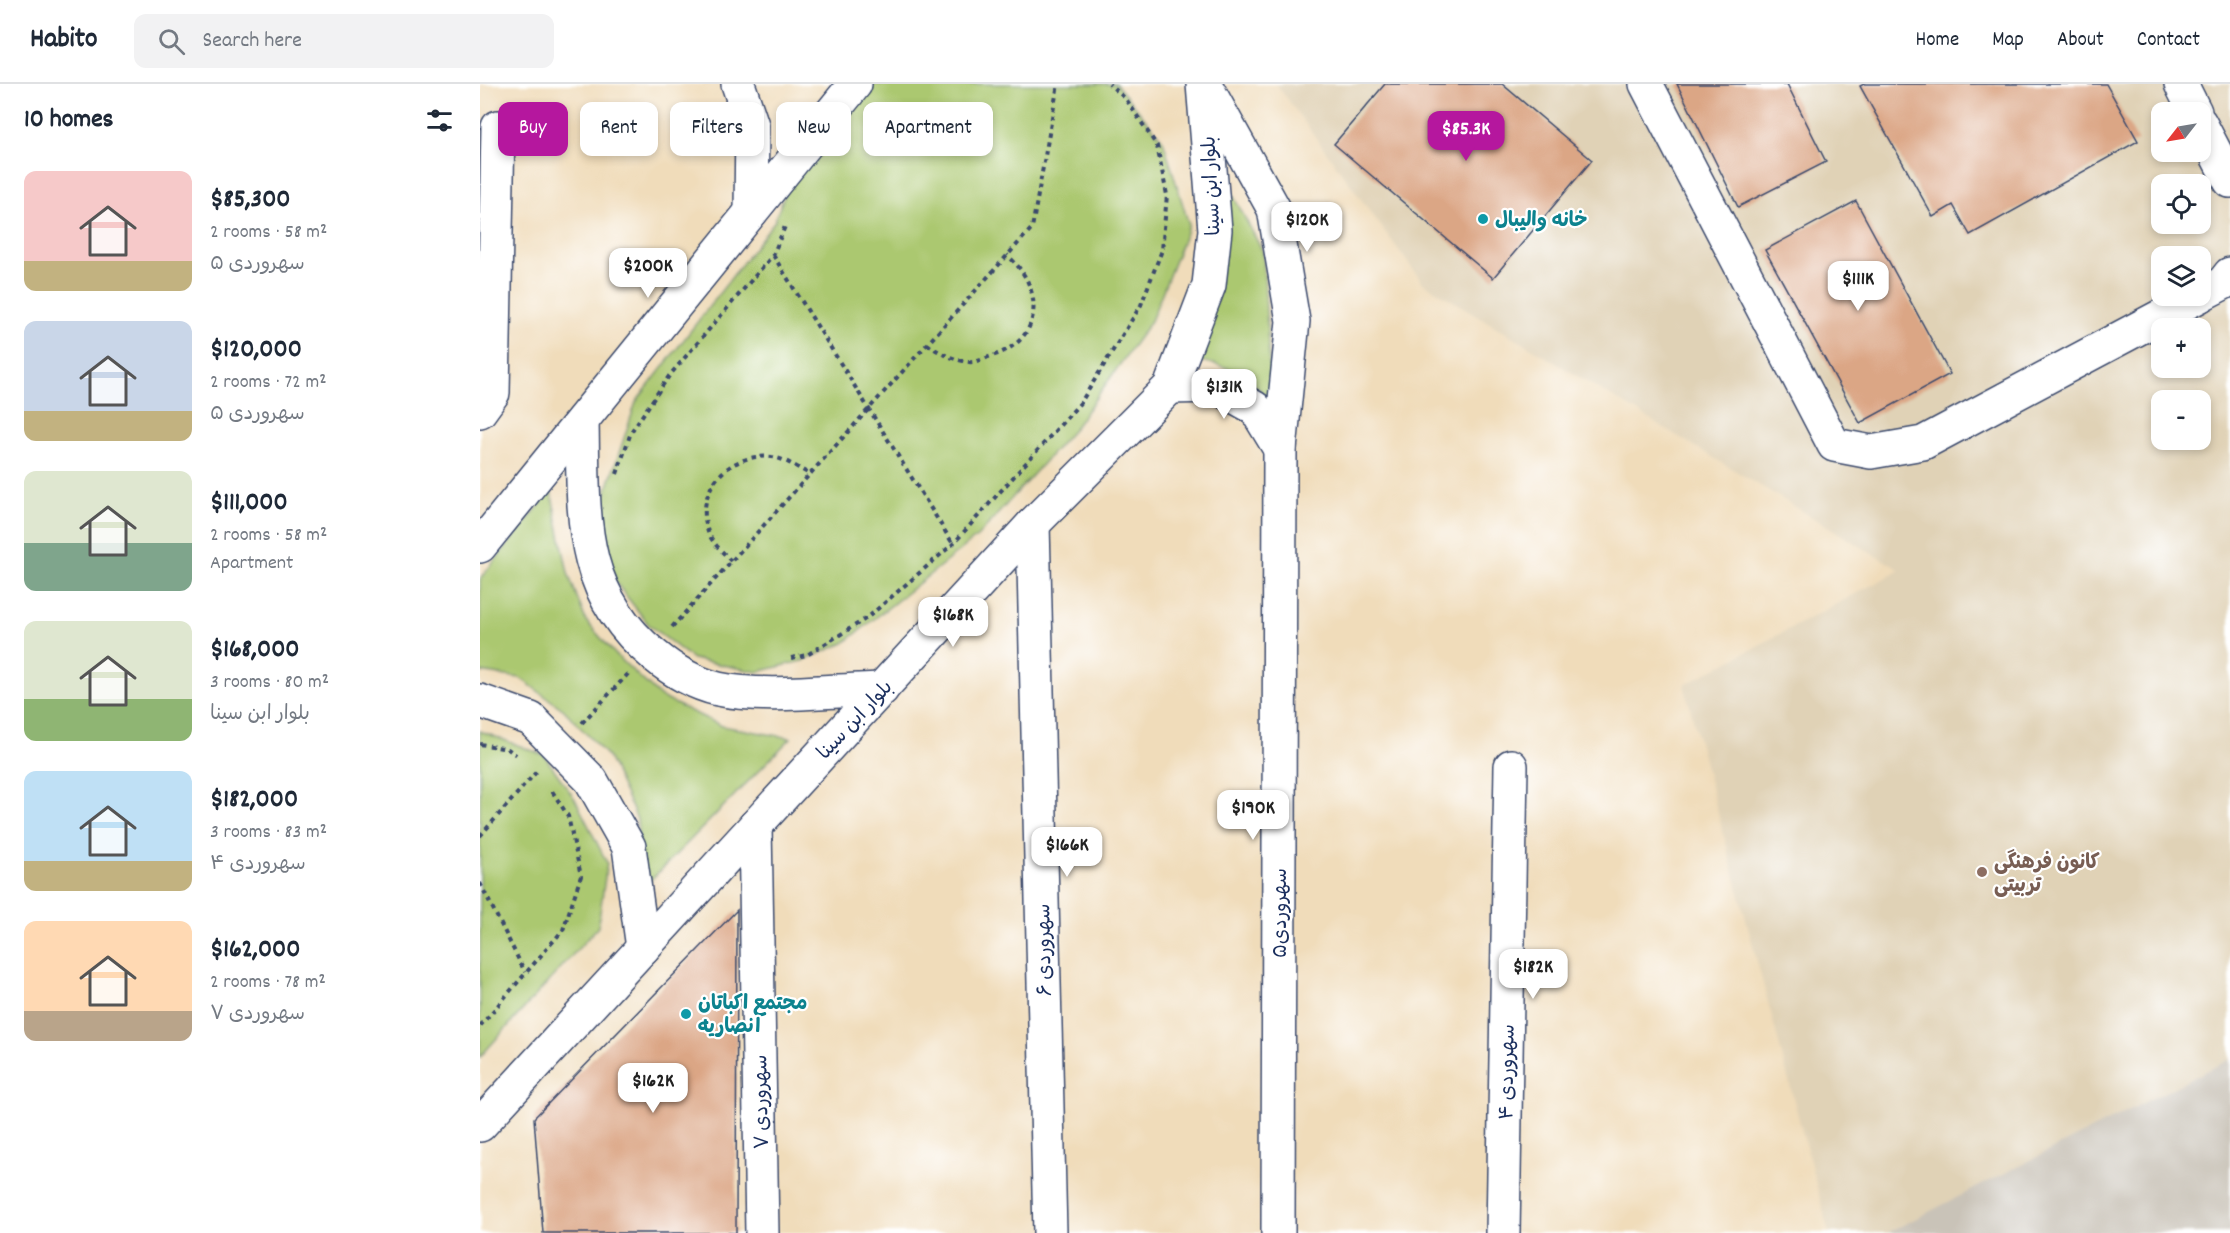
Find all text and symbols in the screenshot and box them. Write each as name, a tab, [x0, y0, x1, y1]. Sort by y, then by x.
search box	[134, 14, 554, 68]
text: Habito	[30, 21, 98, 61]
icon: search	[155, 25, 188, 58]
text: Search here	[203, 26, 302, 57]
text: Home	[1915, 26, 1959, 56]
text: Map	[1992, 26, 2024, 56]
text: About	[2057, 26, 2104, 56]
text: Contact	[2137, 26, 2200, 56]
text: 10 homes	[24, 102, 114, 139]
chip: Buy	[498, 102, 568, 156]
chip: Rent	[580, 102, 658, 156]
chip: Filters	[670, 102, 764, 156]
chip: New	[776, 102, 851, 156]
chip: Apartment	[863, 102, 993, 156]
north arrow	[2151, 102, 2211, 162]
map controls	[2151, 102, 2211, 450]
icon: filters	[423, 104, 456, 137]
pin: $85.3K	[1417, 111, 1515, 162]
text: $85.3K	[1442, 116, 1490, 144]
street label: بلوار ابن سینا	[1196, 135, 1230, 236]
button: locate	[2151, 174, 2211, 234]
text: $85,300	[210, 182, 290, 219]
icon: home	[72, 195, 144, 267]
pin: $120K	[1265, 202, 1349, 253]
text: $120K	[1285, 207, 1329, 235]
place label: خانه والیبال	[1495, 208, 1587, 236]
marker: خانه والیبال	[1476, 212, 1490, 226]
text: 2 rooms · 58 m²	[210, 219, 327, 247]
button: layers	[2151, 246, 2211, 306]
pin: $200K	[606, 248, 690, 299]
text: سهروردی ۵	[210, 251, 305, 279]
text: $200K	[623, 253, 673, 281]
pin: $111K	[1816, 261, 1900, 312]
text: $111K	[1842, 266, 1874, 294]
button: +	[2151, 318, 2211, 378]
text: $120,000	[210, 332, 302, 369]
icon: home	[72, 345, 144, 417]
text: 2 rooms · 72 m²	[210, 369, 326, 397]
pin: $131K	[1182, 369, 1266, 420]
text: $131K	[1205, 374, 1243, 402]
button: −	[2151, 390, 2211, 450]
text: سهروردی ۵	[210, 401, 305, 429]
text: $111,000	[210, 485, 288, 522]
icon: home	[72, 495, 144, 567]
text: 2 rooms · 58 m²	[210, 522, 327, 550]
text: Apartment	[210, 550, 293, 578]
pin: $168K	[911, 597, 995, 648]
text: $168K	[932, 602, 974, 630]
text: $168,000	[210, 632, 300, 669]
icon: home	[72, 645, 144, 717]
text: 3 rooms · 80 m²	[210, 669, 329, 697]
street label: بلوار ابن سینا	[812, 675, 901, 767]
text: بلوار ابن سینا	[210, 701, 310, 729]
text: $182,000	[210, 782, 298, 819]
pin: $190K	[1211, 790, 1295, 841]
icon: home	[72, 795, 144, 867]
text: $190K	[1231, 795, 1275, 823]
text: 3 rooms · 83 m²	[210, 819, 327, 847]
pin: $166K	[1025, 827, 1109, 878]
text: $166K	[1045, 832, 1089, 860]
place label: کانون فرهنگی تربیتی	[1994, 849, 2100, 901]
text: سهروردی ۴	[210, 851, 306, 879]
marker: کانون فرهنگی تربیتی	[1975, 865, 1989, 879]
street label: سهروردی۵	[1268, 868, 1296, 958]
street label: سهروردی ۶	[1031, 903, 1061, 997]
text: $162,000	[210, 932, 300, 969]
icon: home	[72, 945, 144, 1017]
pin: $182K	[1491, 949, 1575, 1000]
text: $182K	[1513, 954, 1553, 982]
text: 2 rooms · 78 m²	[210, 969, 326, 997]
place label: مجتمع اکباتان انصاریه	[698, 991, 807, 1042]
text: سهروردی ۷	[210, 1001, 305, 1029]
marker: مجتمع اکباتان انصاریه	[679, 1007, 693, 1021]
street label: سهروردی ۴	[1494, 1024, 1524, 1120]
street label: سهروردی ۷	[748, 1054, 778, 1150]
pin: $162K	[611, 1063, 695, 1114]
text: $162K	[632, 1068, 674, 1096]

